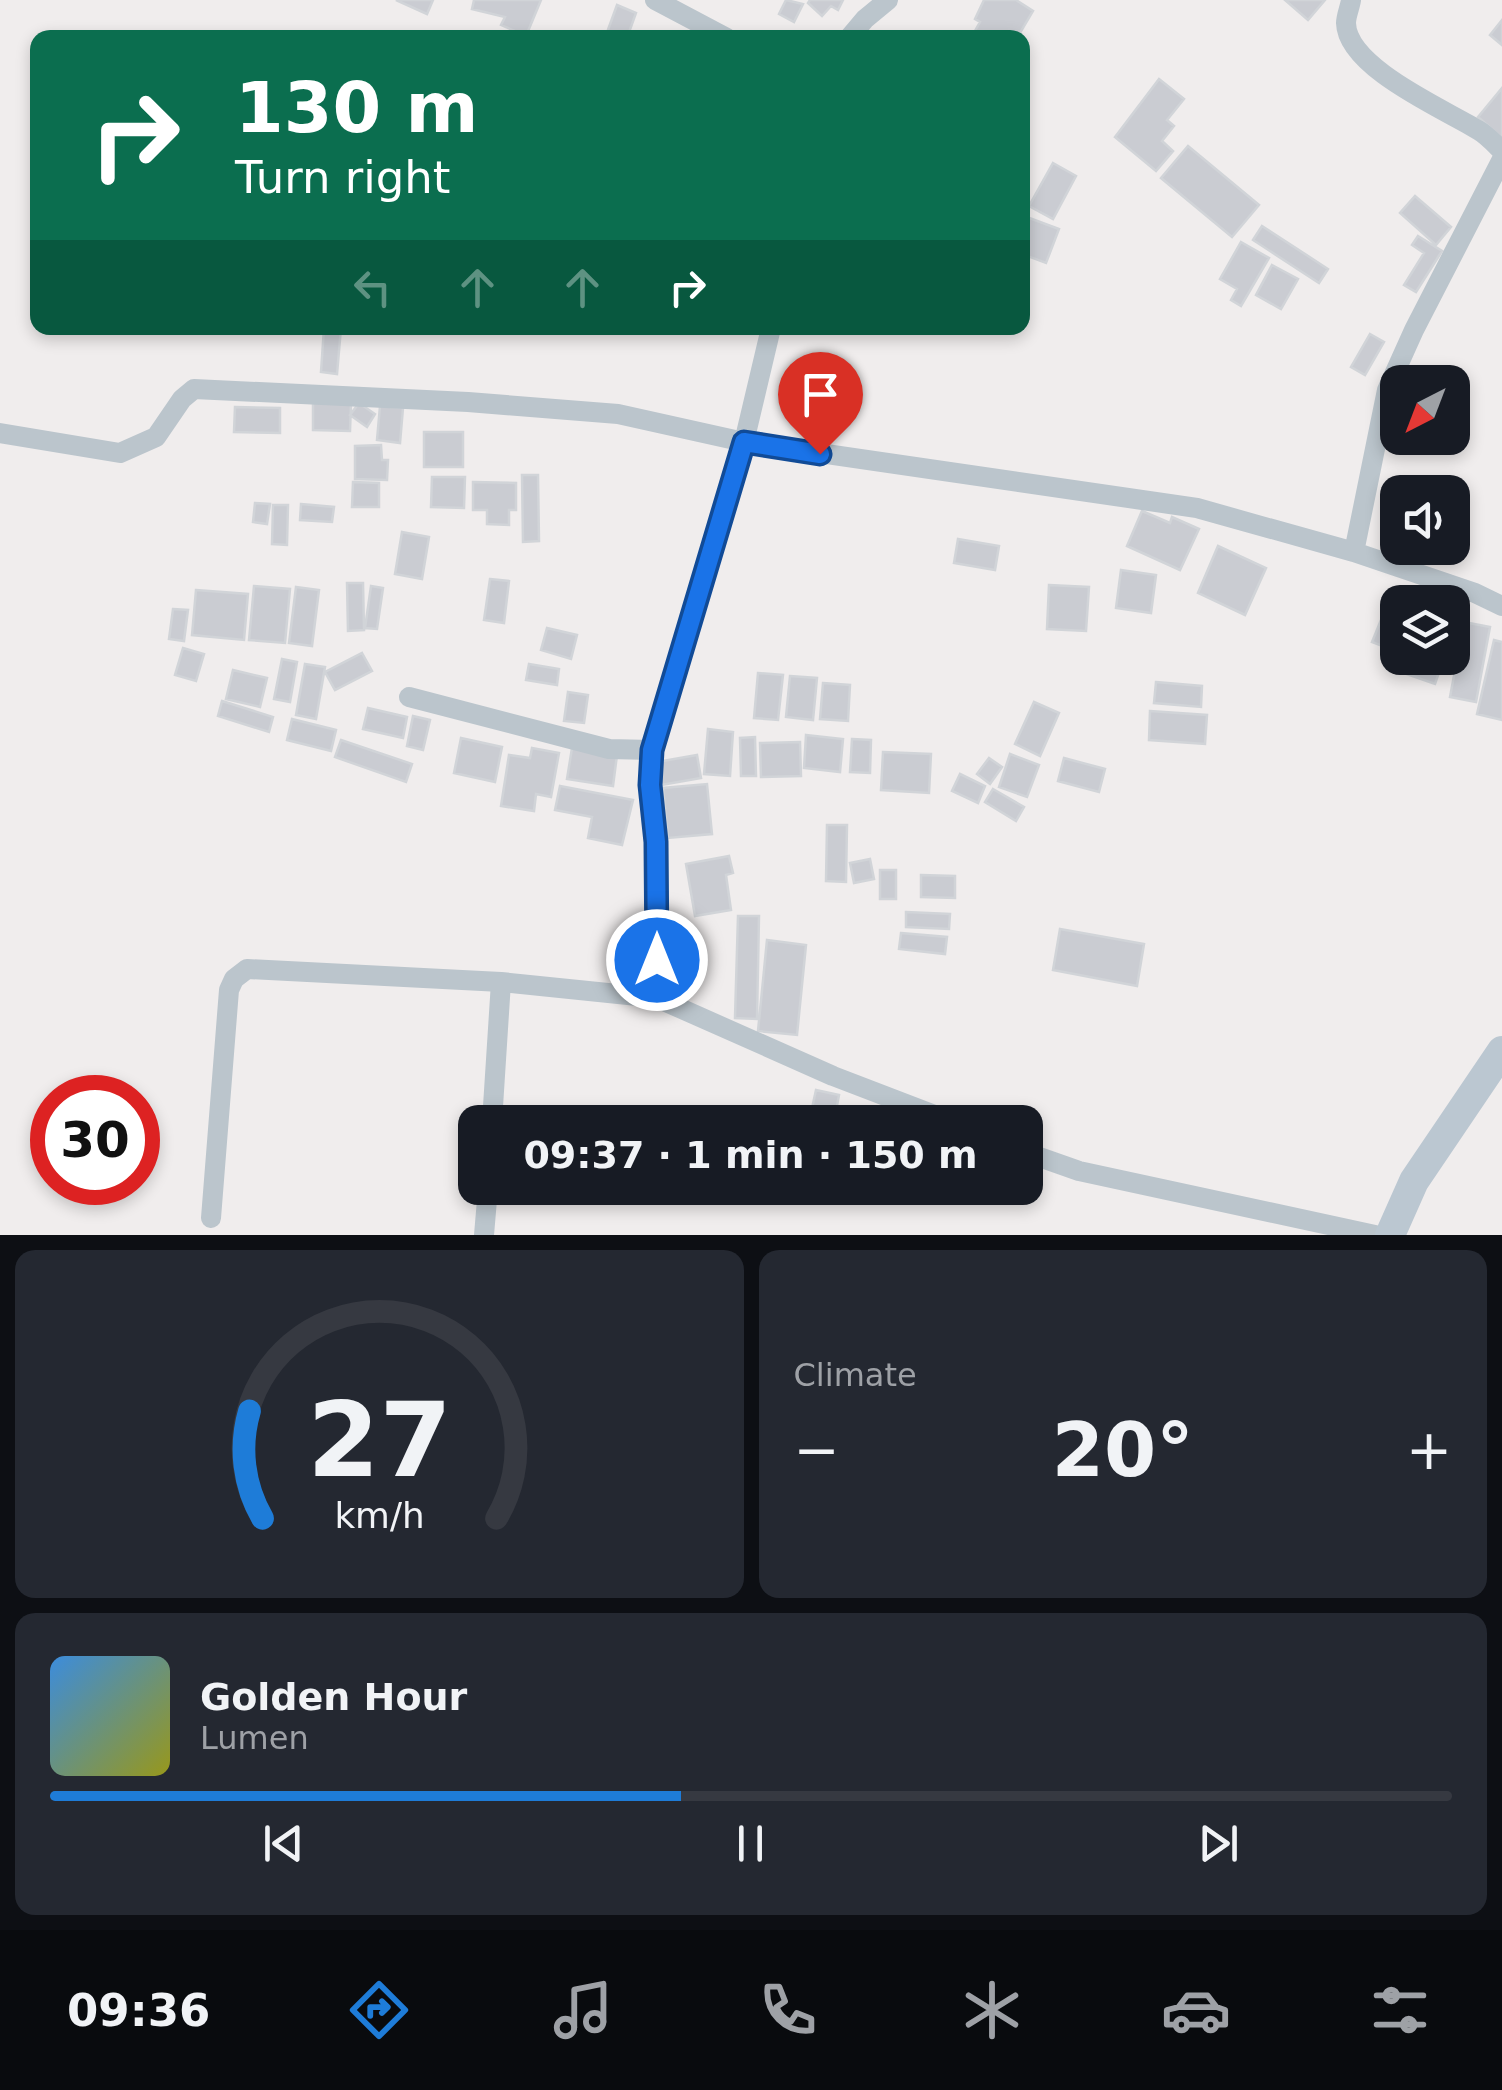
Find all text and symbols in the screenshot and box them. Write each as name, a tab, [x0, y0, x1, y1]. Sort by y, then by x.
text: 130 m	[235, 67, 478, 149]
icon: right	[70, 70, 200, 200]
text: Turn right	[235, 151, 450, 204]
icon: left	[345, 260, 400, 315]
icon: ahead	[450, 260, 505, 315]
icon: ahead	[555, 260, 610, 315]
icon: right	[660, 260, 715, 315]
pin	[778, 352, 863, 455]
north arrow	[1380, 365, 1470, 455]
map controls	[1380, 365, 1470, 675]
icon: arrive	[793, 367, 848, 422]
button: sound	[1380, 475, 1470, 565]
button: layers	[1380, 585, 1470, 675]
position arrow	[605, 908, 709, 1012]
speed limit sign: 30	[30, 1075, 160, 1205]
text: 09:37 · 1 min · 150 m	[523, 1133, 978, 1177]
text: Climate	[794, 1356, 917, 1394]
text: 27	[307, 1379, 452, 1501]
text: 20°	[1052, 1406, 1194, 1494]
text: −	[794, 1418, 840, 1482]
text: +	[1406, 1418, 1452, 1482]
text: km/h	[334, 1495, 424, 1536]
text: Golden Hour	[200, 1675, 467, 1719]
text: Lumen	[200, 1719, 309, 1757]
icon: previous	[256, 1816, 311, 1871]
icon: pause	[723, 1816, 778, 1871]
icon: next	[1191, 1816, 1246, 1871]
icon: directions	[344, 1975, 414, 2045]
icon: music	[548, 1975, 618, 2045]
icon: phone	[753, 1975, 823, 2045]
icon: climate	[957, 1975, 1027, 2045]
icon: car	[1161, 1975, 1231, 2045]
icon: filters	[1365, 1975, 1435, 2045]
text: 09:36	[67, 1984, 210, 2037]

